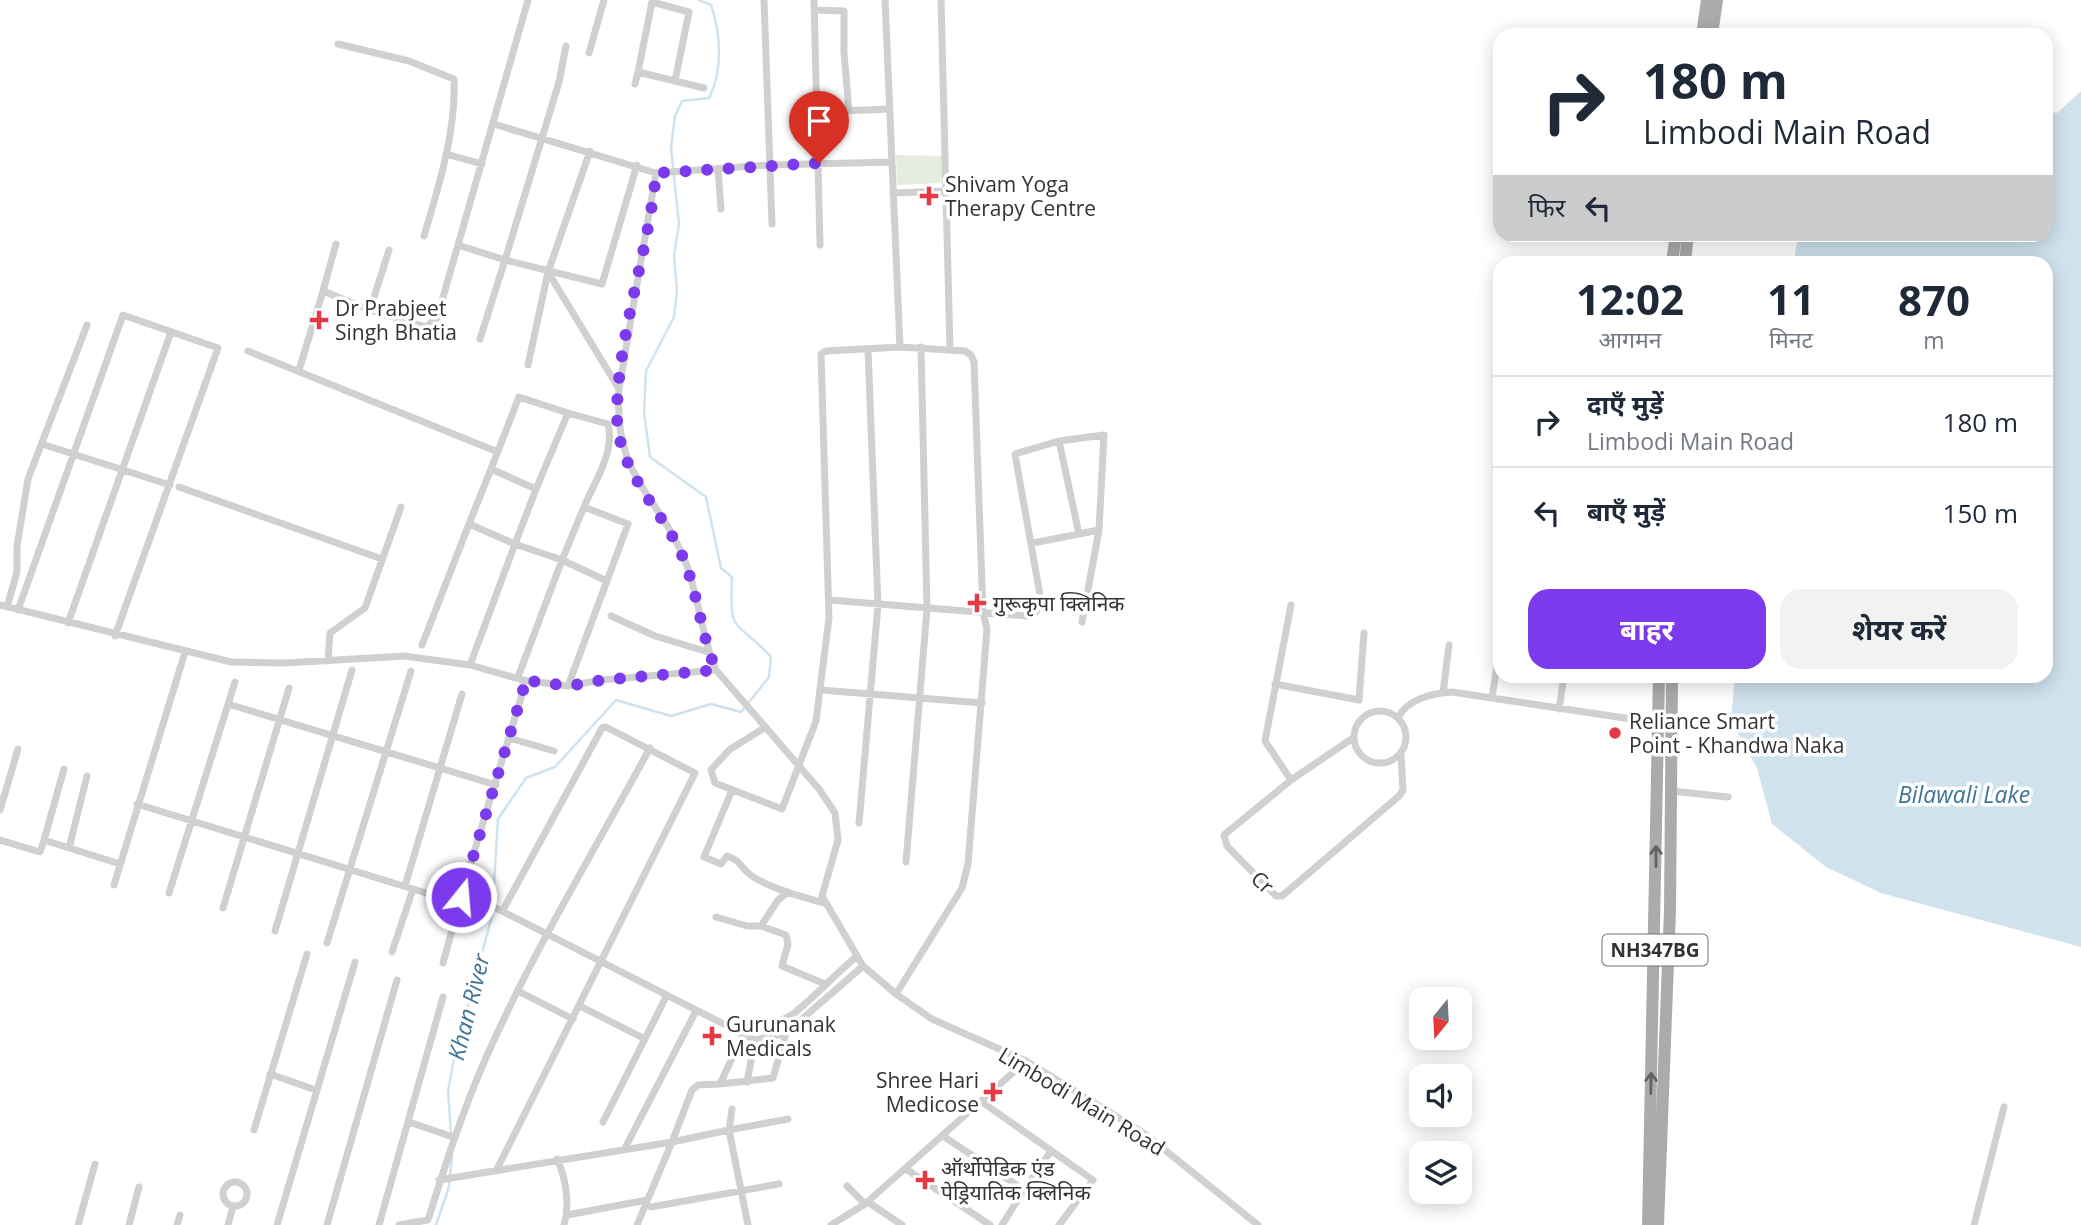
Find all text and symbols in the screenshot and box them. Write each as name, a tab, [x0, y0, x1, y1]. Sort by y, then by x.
text: 180 m	[1643, 47, 1788, 113]
icon: right	[1528, 56, 1619, 147]
pin	[789, 91, 849, 163]
icon: arrive	[800, 102, 838, 140]
text: Limbodi Main Road	[1643, 110, 1931, 153]
place label: Shivam Yoga Therapy Centre	[945, 170, 1096, 222]
marker: Shivam Yoga Therapy Centre	[919, 186, 939, 206]
text: फिर	[1528, 189, 1565, 225]
icon: left	[1579, 189, 1617, 227]
text: 12:02	[1576, 270, 1684, 327]
text: 11	[1767, 270, 1815, 327]
text: 870	[1898, 271, 1970, 328]
place label: Dr Prabjeet Singh Bhatia	[335, 294, 457, 346]
marker: Dr Prabjeet Singh Bhatia	[309, 310, 329, 330]
text: आगमन	[1599, 323, 1661, 355]
text: मिनट	[1769, 323, 1813, 355]
text: m	[1923, 324, 1945, 356]
text: दाएँ मुड़ें	[1587, 386, 1664, 422]
icon: right	[1528, 403, 1566, 441]
text: 180 m	[1943, 404, 2018, 440]
text: Limbodi Main Road	[1587, 425, 1794, 457]
text: बाएँ मुड़ें	[1587, 493, 1665, 529]
icon: left	[1528, 494, 1566, 532]
text: 150 m	[1943, 495, 2018, 531]
place label: गुरूकृपा क्लिनिक	[993, 589, 1125, 617]
button: बाहर	[1528, 589, 1766, 669]
button: शेयर करें	[1780, 589, 2018, 669]
marker: गुरूकृपा क्लिनिक	[967, 593, 987, 613]
place label: Reliance Smart Point - Khandwa Naka	[1629, 707, 1844, 759]
marker: Reliance Smart Point - Khandwa Naka	[1607, 725, 1623, 741]
water label: Bilawali Lake	[1898, 778, 2030, 810]
one-way arrow	[1649, 845, 1663, 868]
position arrow	[424, 860, 498, 934]
street label: Cr	[1245, 864, 1281, 900]
road number: NH347BG	[1602, 934, 1708, 966]
water label: Khan River	[439, 950, 497, 1063]
north arrow	[1409, 987, 1472, 1050]
map controls	[1409, 987, 1472, 1204]
place label: Gurunanak Medicals	[726, 1010, 836, 1062]
marker: Gurunanak Medicals	[704, 1028, 720, 1044]
street label: Limbodi Main Road	[994, 1040, 1170, 1162]
button: sound	[1409, 1064, 1472, 1127]
place label: Shree Hari Medicose	[876, 1066, 979, 1118]
one-way arrow	[1644, 1072, 1658, 1095]
marker: Shree Hari Medicose	[985, 1084, 1001, 1100]
button: layers	[1409, 1141, 1472, 1204]
place label: ऑर्थोपेडिक एंड पेड्रियातिक क्लिनिक	[941, 1154, 1091, 1206]
marker: ऑर्थोपेडिक एंड पेड्रियातिक क्लिनिक	[915, 1170, 935, 1190]

